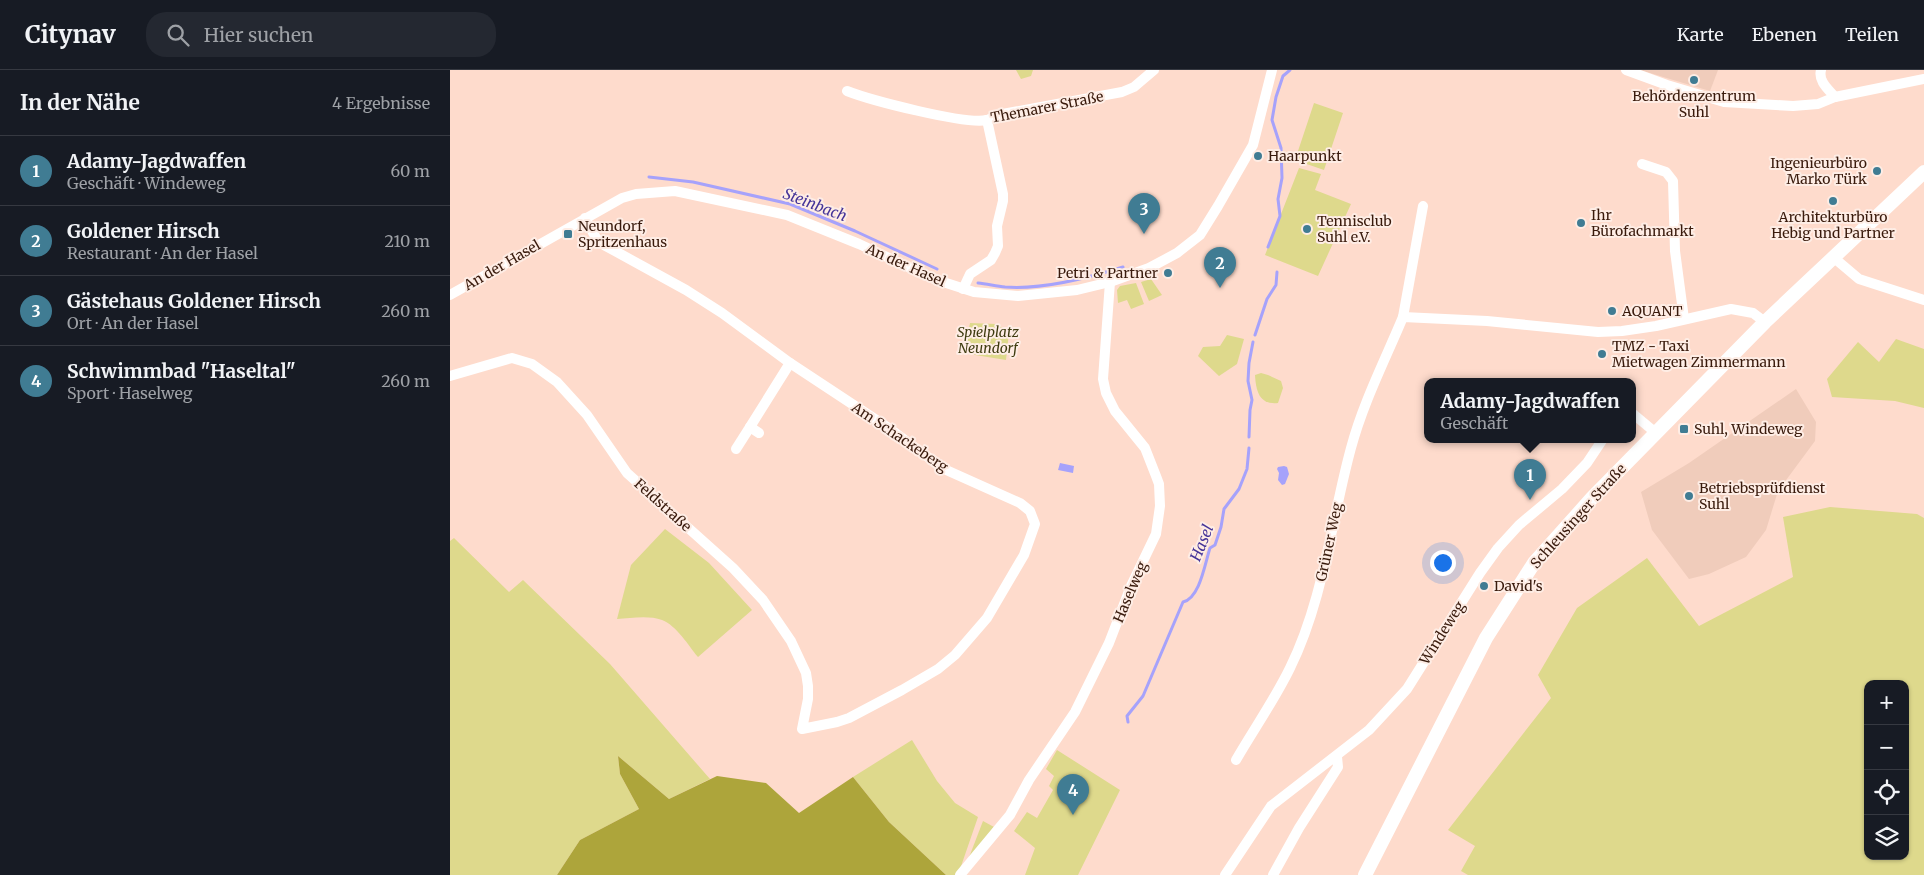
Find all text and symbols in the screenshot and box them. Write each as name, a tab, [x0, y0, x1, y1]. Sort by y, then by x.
search box	[146, 12, 496, 57]
text: Citynav	[25, 19, 116, 50]
icon: search	[164, 21, 192, 49]
text: Hier suchen	[204, 23, 313, 47]
text: Karte	[1677, 23, 1724, 46]
text: Ebenen	[1752, 23, 1817, 46]
text: Teilen	[1845, 23, 1899, 46]
marker: Behördenzentrum Suhl	[1688, 74, 1700, 86]
street label: Themarer Straße	[989, 87, 1105, 127]
place label: Behördenzentrum Suhl	[1632, 87, 1756, 121]
text: In der Nähe	[20, 89, 140, 116]
text: 4 Ergebnisse	[332, 93, 430, 113]
place label: Haarpunkt	[1268, 147, 1342, 165]
text: Adamy-Jagdwaffen	[67, 149, 246, 173]
marker: Haarpunkt	[1252, 150, 1264, 162]
place label: Ingenieurbüro Marko Türk	[1770, 154, 1867, 188]
text: 1	[32, 161, 40, 181]
text: 60 m	[390, 161, 430, 181]
marker: Ingenieurbüro Marko Türk	[1871, 165, 1883, 177]
text: Geschäft · Windeweg	[67, 173, 226, 193]
water label: Steinbach	[781, 184, 850, 225]
pin: 3	[1128, 193, 1160, 234]
marker: Architekturbüro Hebig und Partner	[1827, 195, 1839, 207]
place label: Ihr Bürofachmarkt	[1591, 206, 1694, 240]
place label: Architekturbüro Hebig und Partner	[1771, 208, 1895, 242]
place label: Tennisclub Suhl e.V.	[1317, 212, 1392, 246]
place label: Neundorf, Spritzenhaus	[578, 217, 667, 251]
marker: Ihr Bürofachmarkt	[1575, 217, 1587, 229]
text: Goldener Hirsch	[67, 219, 220, 243]
marker: Tennisclub Suhl e.V.	[1301, 223, 1313, 235]
marker: Neundorf, Spritzenhaus	[562, 228, 574, 240]
text: 2	[31, 231, 41, 251]
text: 210 m	[385, 231, 430, 251]
street label: An der Hasel	[460, 236, 544, 295]
street label: An der Hasel	[863, 239, 949, 291]
text: Restaurant · An der Hasel	[67, 243, 258, 263]
pin: 2	[1204, 247, 1236, 288]
place label: Petri & Partner	[1057, 264, 1158, 282]
marker: Petri & Partner	[1162, 267, 1174, 279]
text: Gästehaus Goldener Hirsch	[67, 289, 321, 313]
text: 3	[31, 301, 41, 321]
text: 260 m	[381, 301, 430, 321]
place label: AQUANT	[1621, 302, 1683, 320]
marker: AQUANT	[1606, 305, 1618, 317]
text: Ort · An der Hasel	[67, 313, 199, 333]
park label: Spielplatz Neundorf	[957, 323, 1020, 357]
place label: TMZ - Taxi Mietwagen Zimmermann	[1612, 337, 1786, 371]
marker: TMZ - Taxi Mietwagen Zimmermann	[1596, 348, 1608, 360]
text: Schwimmbad "Haseltal"	[67, 359, 296, 383]
text: 4	[31, 371, 41, 391]
text: 260 m	[381, 371, 430, 391]
popup	[1424, 378, 1636, 443]
text: Sport · Haselweg	[67, 383, 193, 403]
text: Adamy-Jagdwaffen	[1440, 389, 1620, 413]
street label: Am Schackeberg	[848, 398, 952, 476]
text: Geschäft	[1440, 413, 1508, 433]
place label: Suhl, Windeweg	[1694, 420, 1803, 438]
marker: Suhl, Windeweg	[1678, 423, 1690, 435]
pin: 1	[1514, 459, 1546, 500]
street label: Schleusinger Straße	[1526, 460, 1630, 572]
street label: Feldstraße	[631, 475, 695, 535]
place label: Betriebsprüfdienst Suhl	[1699, 479, 1826, 513]
marker: Betriebsprüfdienst Suhl	[1683, 490, 1695, 502]
street label: Grüner Weg	[1312, 500, 1346, 583]
water label: Hasel	[1185, 522, 1217, 565]
your location	[1430, 550, 1456, 576]
street label: Haselweg	[1109, 558, 1151, 625]
place label: David's	[1494, 577, 1543, 595]
marker: David's	[1478, 580, 1490, 592]
street label: Windeweg	[1415, 598, 1469, 669]
map controls	[1864, 680, 1909, 860]
button: +	[1864, 680, 1909, 725]
button: −	[1864, 725, 1909, 770]
button: locate	[1864, 770, 1909, 815]
pin: 4	[1057, 774, 1089, 815]
button: layers	[1864, 815, 1909, 860]

